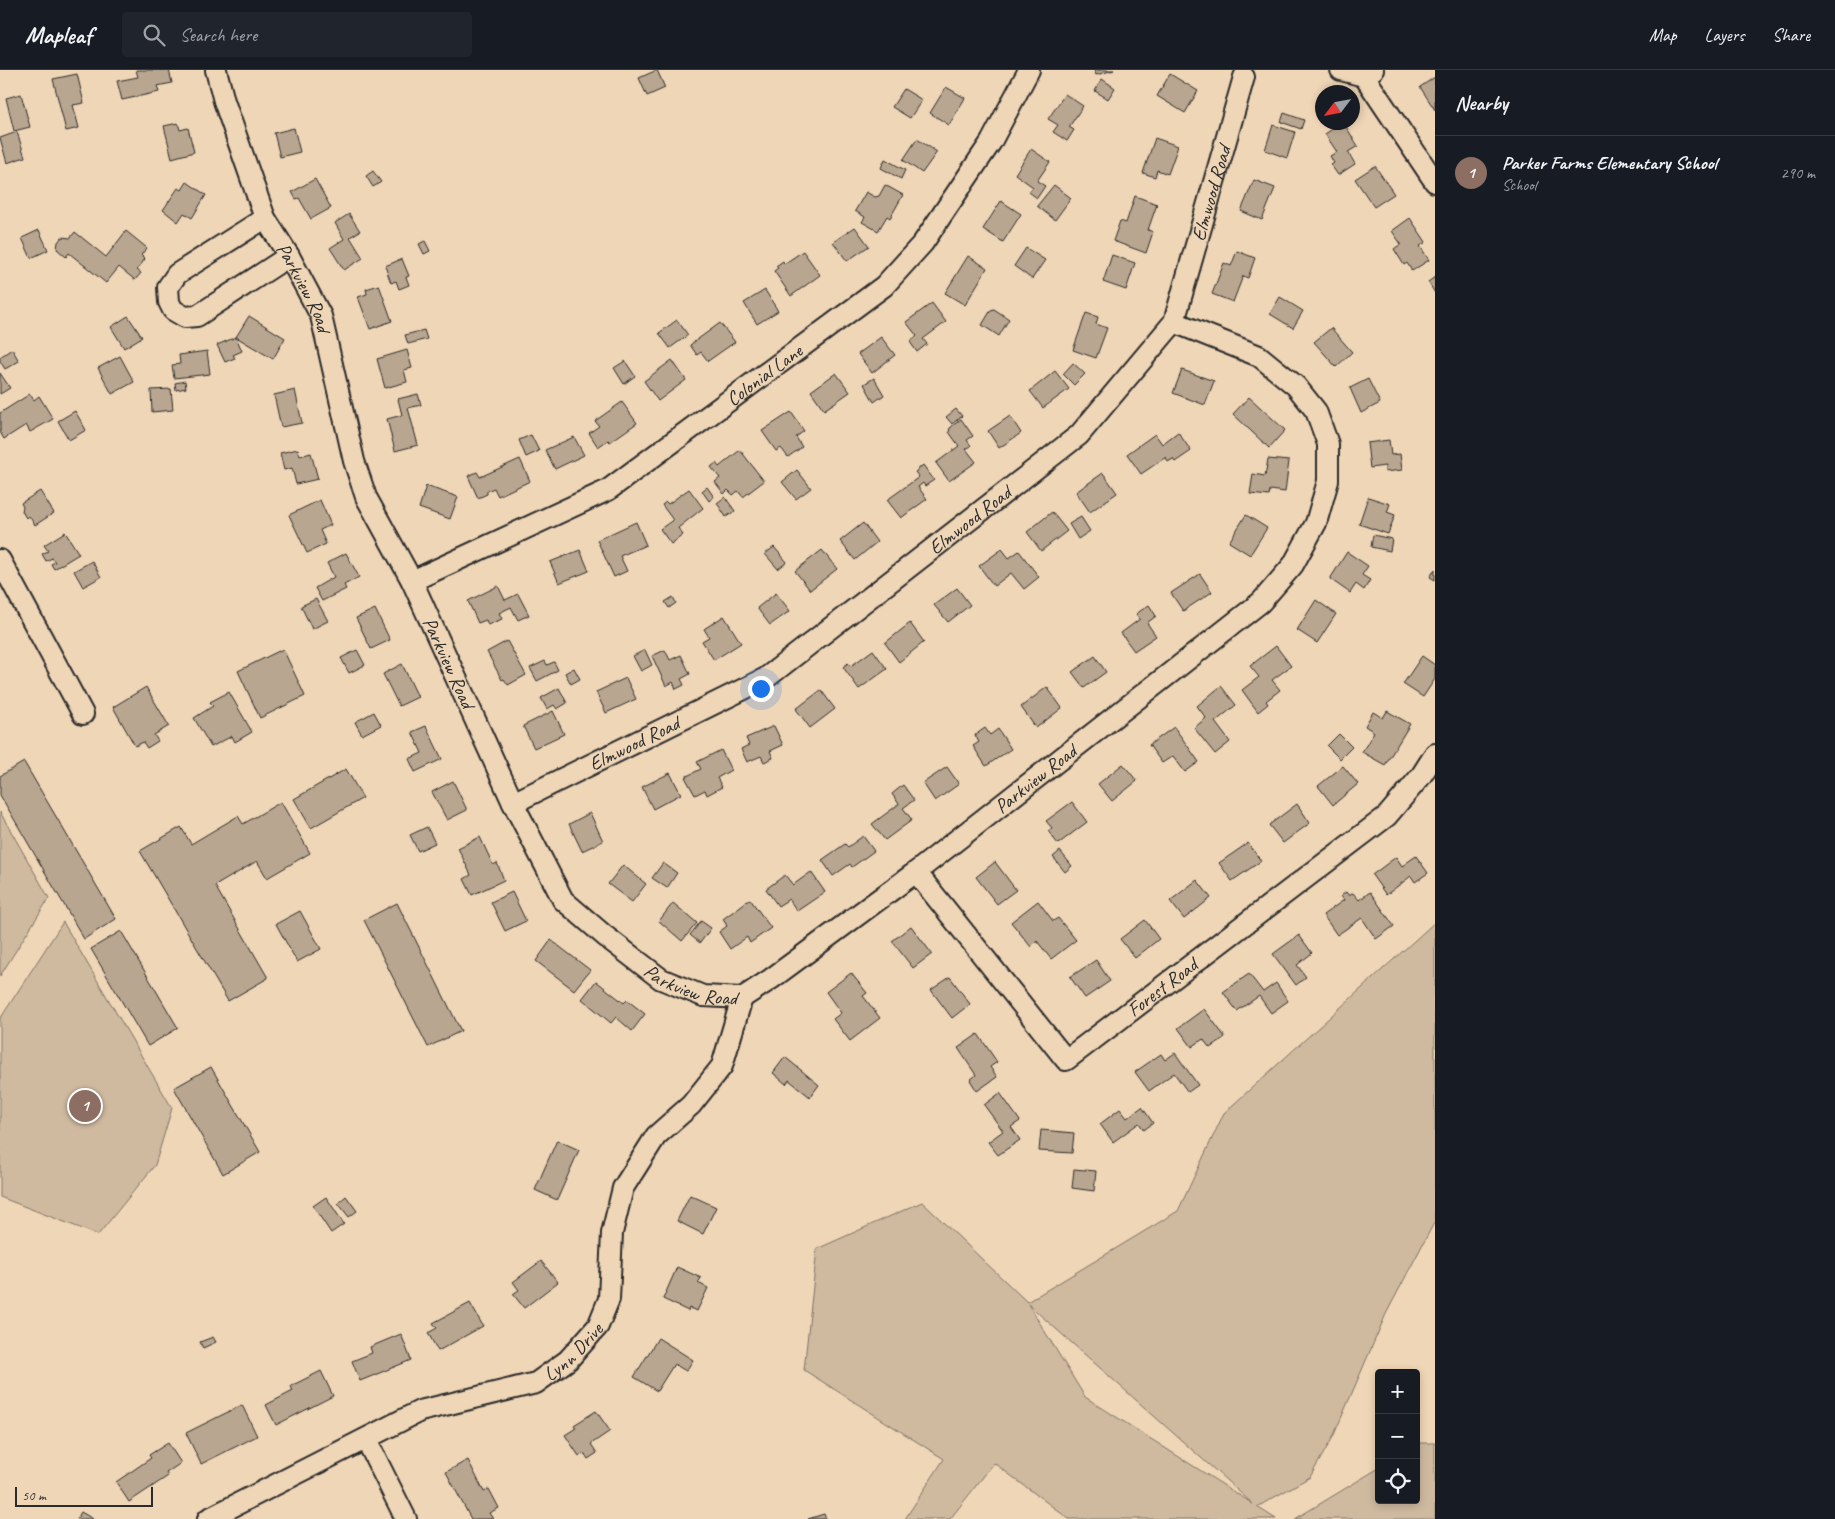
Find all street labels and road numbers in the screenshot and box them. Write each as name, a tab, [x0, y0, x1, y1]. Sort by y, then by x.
street label: Elmwood Road	[1185, 140, 1237, 244]
street label: Parkview Road	[271, 238, 337, 337]
street label: Colonial Lane	[721, 337, 808, 411]
street label: Elmwood Road	[923, 478, 1018, 560]
street label: Parkview Road	[418, 613, 482, 715]
street label: Elmwood Road	[585, 709, 686, 776]
street label: Parkview Road	[989, 737, 1084, 818]
street label: Forest Road	[1122, 950, 1205, 1022]
street label: Parkview Road	[639, 958, 741, 1010]
street label: Lynn Drive	[538, 1316, 609, 1386]

